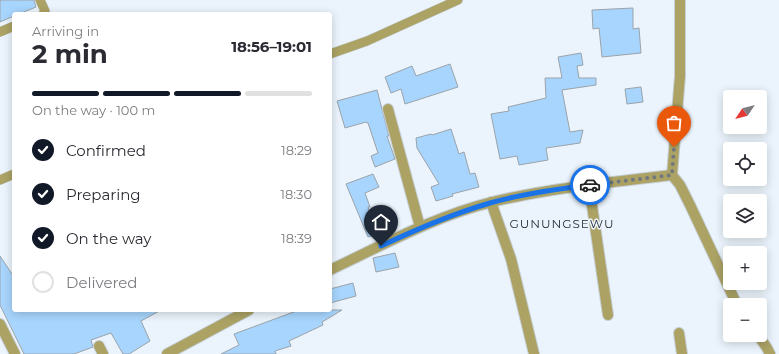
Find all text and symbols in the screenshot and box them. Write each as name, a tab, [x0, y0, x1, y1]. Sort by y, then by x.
text: Arriving in	[32, 23, 99, 39]
text: 18:56–19:01	[231, 37, 312, 56]
text: 2 min	[32, 38, 108, 70]
north arrow	[723, 90, 767, 134]
map controls	[723, 90, 767, 342]
text: On the way · 100 m	[32, 102, 155, 118]
pin	[657, 106, 691, 147]
icon: bag	[663, 112, 685, 134]
icon: check	[32, 139, 54, 161]
text: Confirmed	[66, 141, 146, 160]
text: 18:29	[281, 142, 312, 158]
button: locate	[723, 142, 767, 186]
courier	[570, 165, 610, 205]
icon: car	[579, 174, 601, 196]
icon: check	[32, 183, 54, 205]
text: Preparing	[66, 185, 141, 204]
text: 18:30	[280, 186, 312, 202]
button: layers	[723, 194, 767, 238]
pin	[364, 205, 398, 246]
icon: home	[370, 211, 392, 233]
district label: GUNUNGSEWU	[509, 216, 615, 231]
icon: check	[32, 227, 54, 249]
text: On the way	[66, 229, 151, 248]
text: 18:39	[281, 230, 312, 246]
button: +	[723, 246, 767, 290]
text: Delivered	[66, 273, 138, 292]
button: −	[723, 298, 767, 342]

